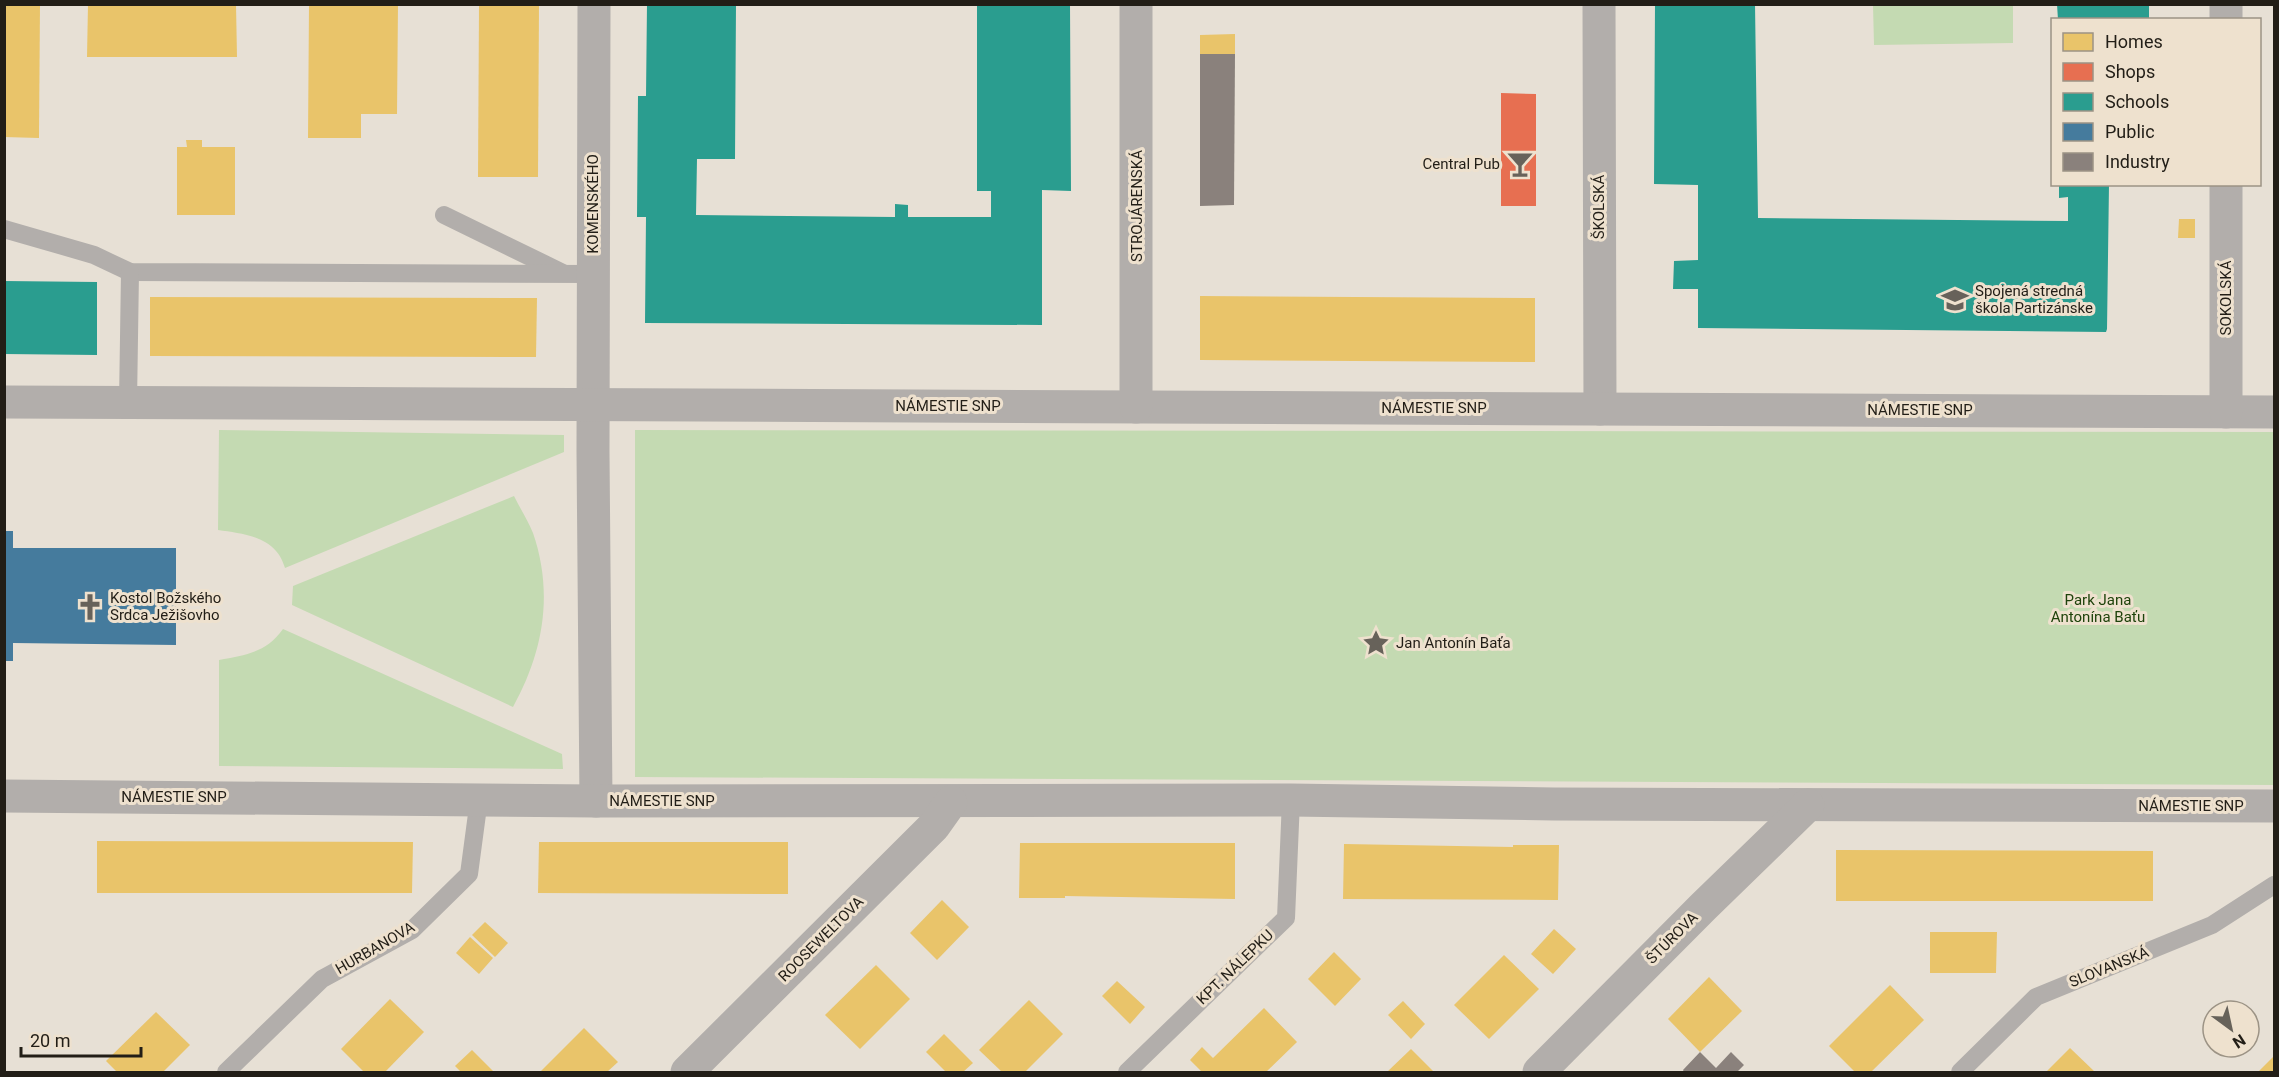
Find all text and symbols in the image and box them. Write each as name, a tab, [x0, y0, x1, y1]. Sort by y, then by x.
legend	[2051, 18, 2261, 186]
text: Homes	[2105, 31, 2163, 52]
text: Shops	[2105, 61, 2155, 82]
text: Schools	[2105, 91, 2169, 112]
text: Public	[2105, 121, 2155, 142]
bar icon: Central Pub	[1505, 149, 1535, 179]
street label: STROJÁRENSKÁ	[1128, 150, 1146, 262]
text: Industry	[2105, 151, 2170, 172]
street label: KOMENSKÉHO	[584, 154, 602, 254]
place label: Central Pub	[1423, 155, 1500, 173]
street label: ŠKOLSKÁ	[1590, 174, 1608, 239]
street label: SOKOLSKÁ	[2217, 260, 2235, 335]
place label: Spojená stredná škola Partizánske	[1975, 282, 2093, 317]
school or university icon: Spojená stredná škola Partizánske	[1940, 285, 1970, 315]
street label: NÁMESTIE SNP	[895, 397, 1001, 415]
street label: NÁMESTIE SNP	[1381, 399, 1487, 417]
street label: NÁMESTIE SNP	[1867, 401, 1973, 419]
place label: Kostol Božského Srdca Ježišovho	[110, 589, 221, 624]
park label: Park Jana Antonína Baťu	[2051, 591, 2145, 626]
church icon: Kostol Božského Srdca Ježišovho	[75, 592, 105, 622]
place icon: Jan Antonín Baťa	[1361, 628, 1391, 658]
place label: Jan Antonín Baťa	[1396, 634, 1511, 652]
street label: NÁMESTIE SNP	[121, 788, 227, 806]
street label: NÁMESTIE SNP	[609, 792, 715, 810]
street label: NÁMESTIE SNP	[2138, 797, 2244, 815]
street label: ROOSEWELTOVA	[775, 893, 867, 985]
street label: ŠTÚROVA	[1642, 908, 1702, 968]
street label: HURBANOVA	[332, 918, 418, 978]
street label: KPT. NÁLEPKU	[1193, 926, 1277, 1008]
street label: SLOVANSKÁ	[2067, 943, 2152, 991]
north arrow	[2201, 999, 2261, 1059]
scale bar	[21, 1020, 141, 1058]
text: 20 m	[30, 1030, 70, 1051]
text: N	[2229, 1030, 2249, 1052]

